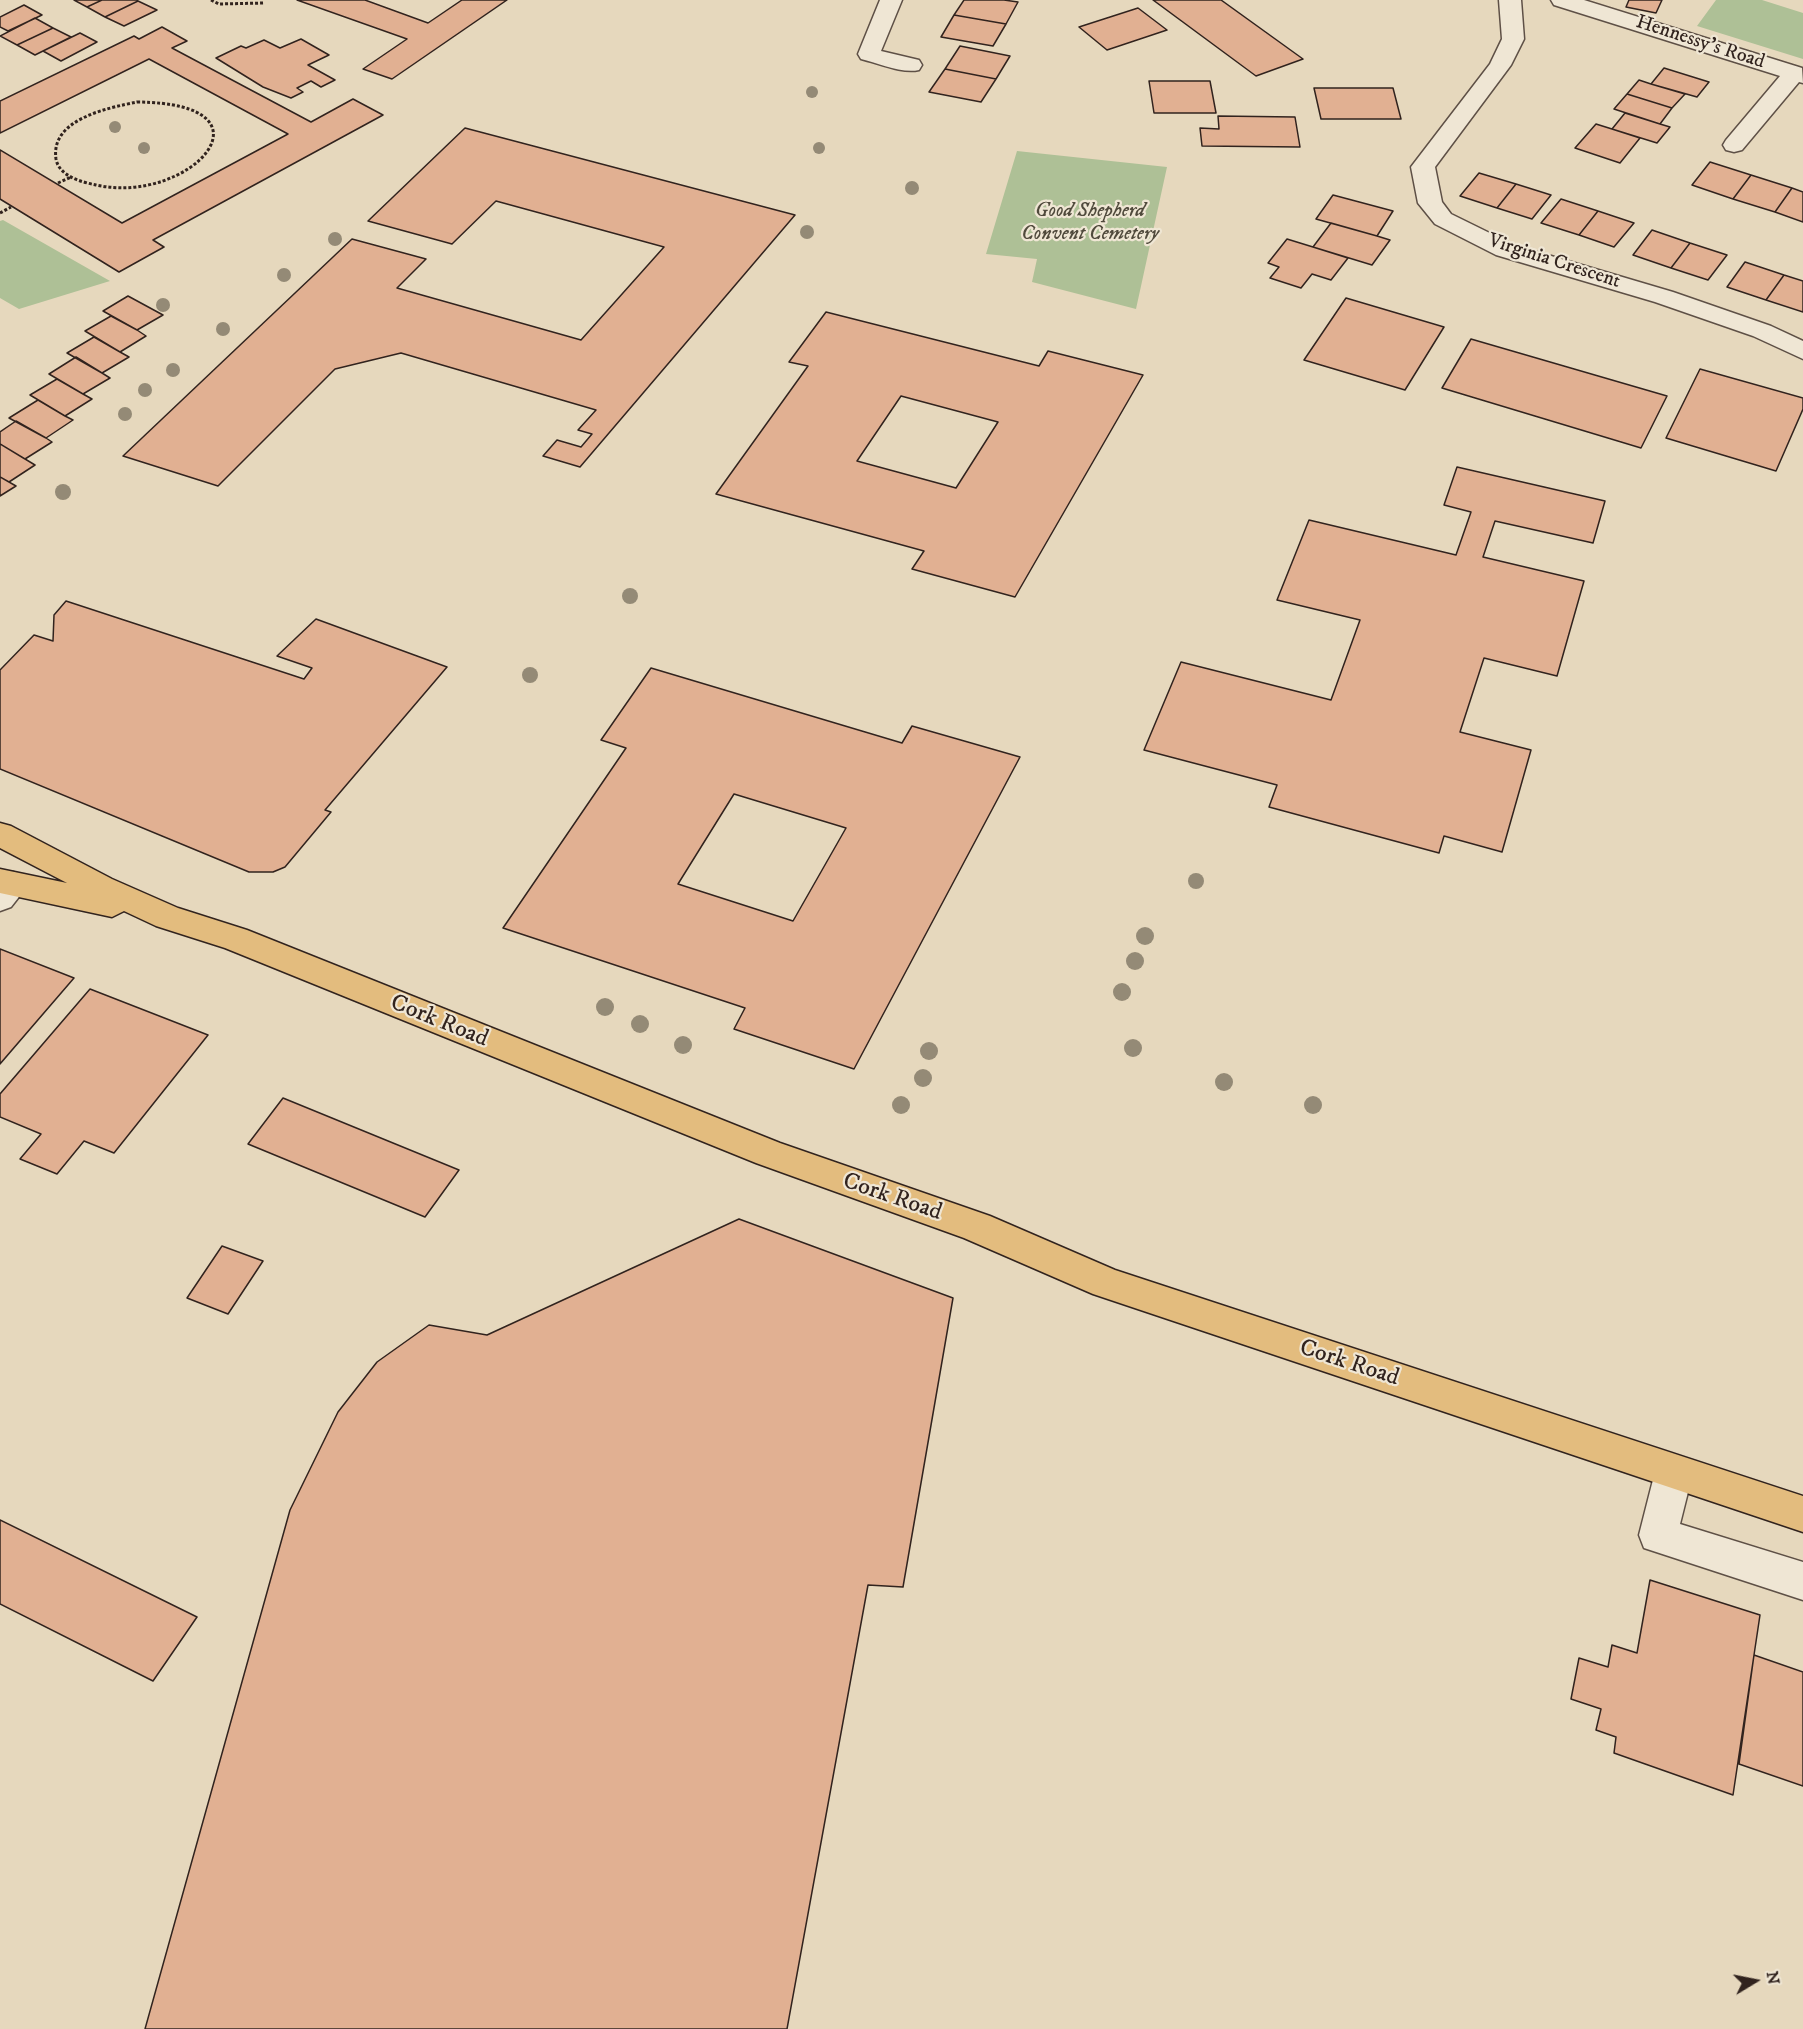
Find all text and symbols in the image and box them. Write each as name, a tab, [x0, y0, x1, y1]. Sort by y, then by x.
street label: Hennessy's Road	[1632, 11, 1768, 75]
park label: Good Shepherd Convent Cemetery	[1021, 200, 1159, 247]
street label: Virginia Crescent	[1485, 229, 1623, 295]
street label: Cork Road	[386, 989, 492, 1055]
street label: Cork Road	[839, 1168, 945, 1228]
street label: Cork Road	[1296, 1334, 1402, 1394]
north arrow	[1725, 1951, 1785, 2011]
text: N	[1762, 1970, 1784, 1986]

